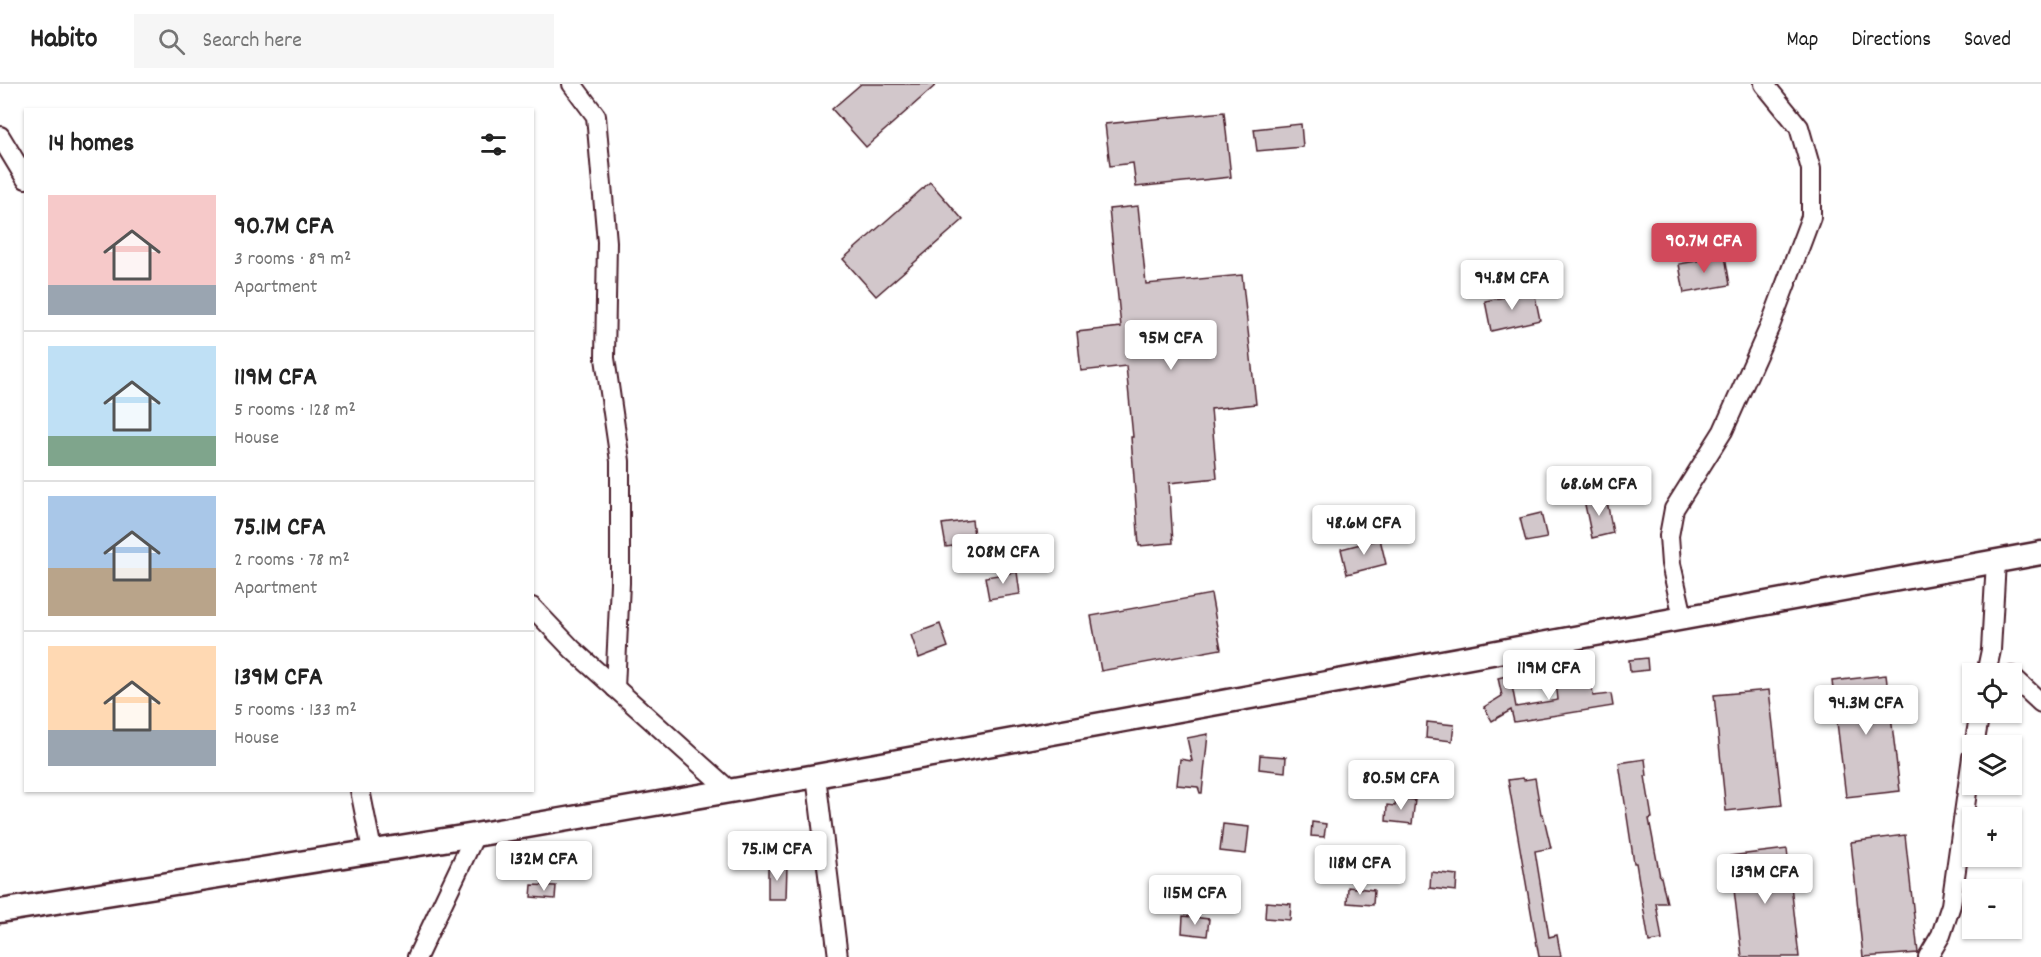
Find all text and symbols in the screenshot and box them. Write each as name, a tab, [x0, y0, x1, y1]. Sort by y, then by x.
search box	[134, 14, 554, 68]
text: Habito	[30, 21, 98, 61]
icon: search	[155, 25, 188, 58]
text: Search here	[203, 26, 302, 57]
text: Map	[1787, 26, 1818, 56]
text: Directions	[1851, 26, 1931, 56]
text: Saved	[1964, 26, 2011, 56]
text: 14 homes	[48, 126, 134, 163]
icon: filters	[477, 128, 510, 161]
text: 90.7M CFA	[234, 209, 334, 246]
icon: home	[96, 219, 168, 291]
pin: 90.7M CFA	[1635, 223, 1773, 274]
text: 90.7M CFA	[1665, 228, 1743, 256]
text: 3 rooms · 89 m²	[234, 246, 351, 274]
pin: 94.8M CFA	[1443, 260, 1581, 311]
text: 94.8M CFA	[1475, 265, 1549, 293]
text: Apartment	[234, 274, 317, 302]
pin: 95M CFA	[1116, 320, 1226, 371]
text: 95M CFA	[1139, 325, 1203, 353]
text: 119M CFA	[234, 360, 317, 397]
icon: home	[96, 370, 168, 442]
text: 5 rooms · 128 m²	[234, 397, 356, 425]
text: House	[234, 425, 279, 453]
pin: 68.6M CFA	[1530, 466, 1668, 517]
text: 68.6M CFA	[1561, 471, 1637, 499]
pin: 48.6M CFA	[1295, 505, 1433, 556]
text: 75.1M CFA	[234, 510, 326, 547]
text: 48.6M CFA	[1326, 510, 1402, 538]
icon: home	[96, 520, 168, 592]
pin: 208M CFA	[941, 534, 1065, 585]
text: 208M CFA	[966, 539, 1040, 567]
text: 2 rooms · 78 m²	[234, 547, 350, 575]
text: Apartment	[234, 575, 317, 603]
pin: 119M CFA	[1487, 650, 1611, 701]
text: 119M CFA	[1517, 655, 1581, 683]
text: 139M CFA	[234, 660, 323, 697]
map controls	[1962, 663, 2022, 939]
button: locate	[1962, 663, 2022, 723]
icon: home	[96, 670, 168, 742]
pin: 94.3M CFA	[1797, 685, 1935, 736]
text: 94.3M CFA	[1828, 690, 1904, 718]
text: 5 rooms · 133 m²	[234, 697, 357, 725]
text: House	[234, 725, 279, 753]
button: layers	[1962, 735, 2022, 795]
pin: 80.5M CFA	[1332, 760, 1470, 811]
text: 80.5M CFA	[1362, 765, 1440, 793]
button: +	[1962, 807, 2022, 867]
pin: 75.1M CFA	[708, 831, 846, 882]
text: 75.1M CFA	[742, 836, 812, 864]
pin: 132M CFA	[482, 841, 606, 892]
pin: 118M CFA	[1298, 845, 1422, 896]
text: 132M CFA	[510, 846, 578, 874]
text: 118M CFA	[1329, 850, 1391, 878]
pin: 139M CFA	[1703, 854, 1827, 905]
text: 139M CFA	[1731, 859, 1799, 887]
pin: 115M CFA	[1133, 875, 1257, 926]
button: −	[1962, 879, 2022, 939]
text: 115M CFA	[1163, 880, 1227, 908]

